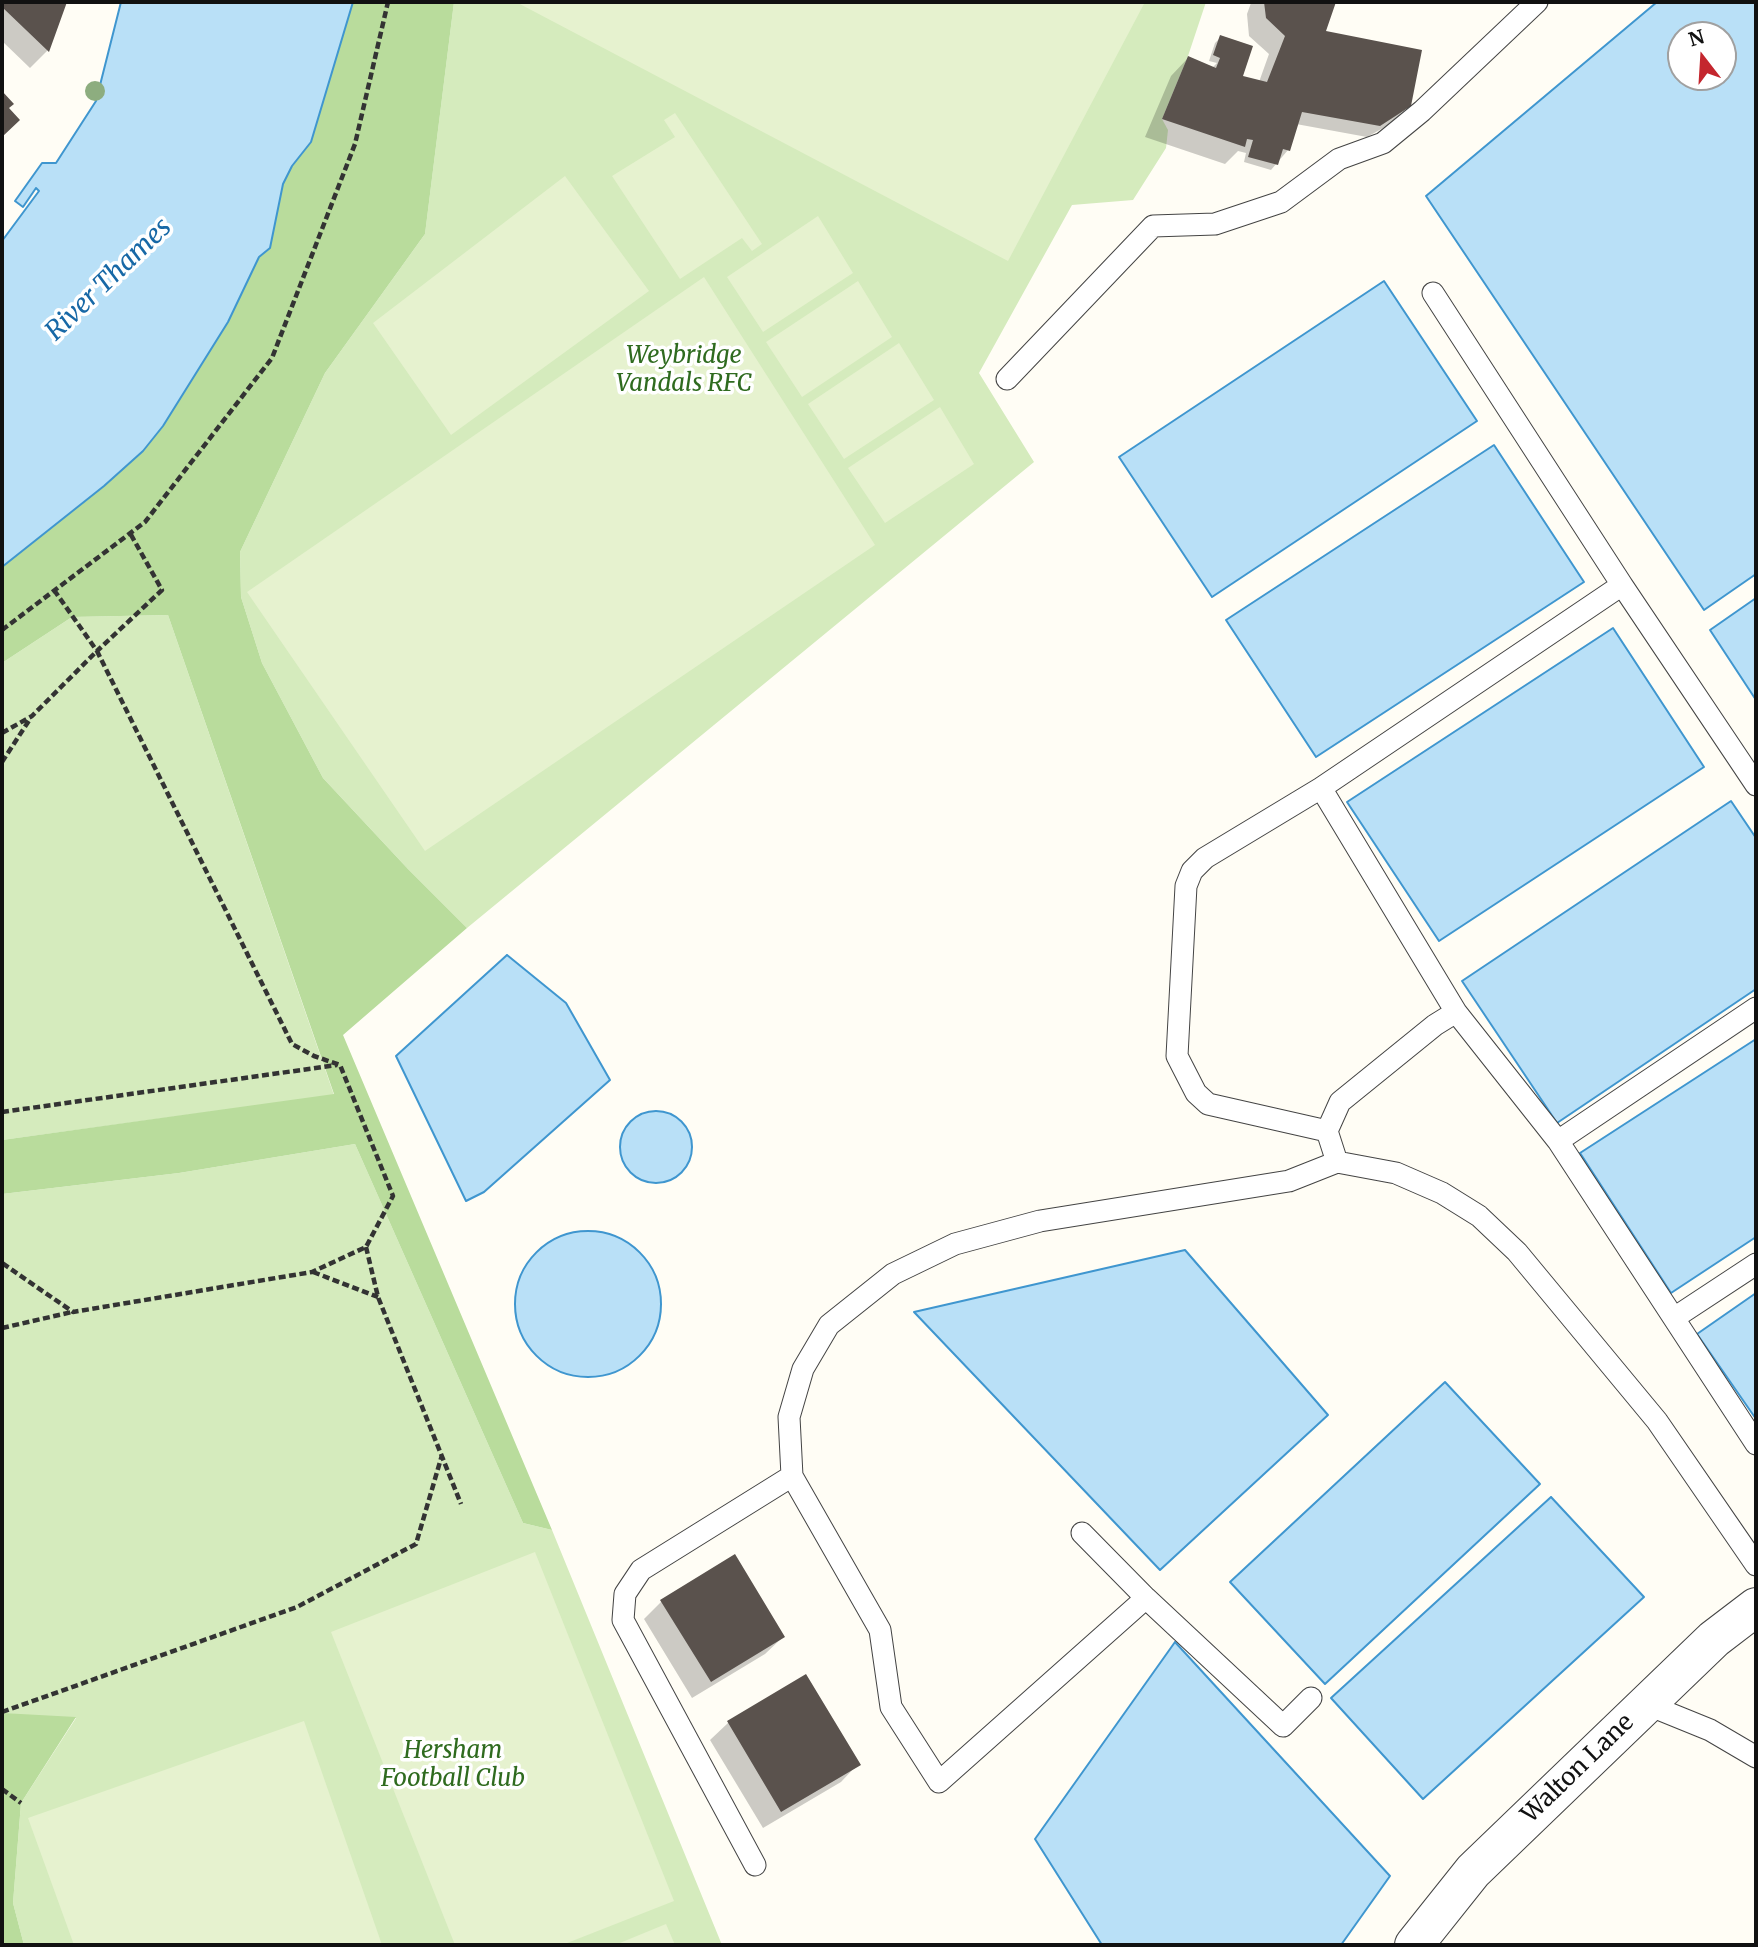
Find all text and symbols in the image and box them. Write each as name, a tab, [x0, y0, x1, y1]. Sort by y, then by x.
north arrow	[1667, 21, 1737, 91]
text: N	[1686, 24, 1707, 52]
water label: River Thames	[40, 212, 178, 348]
park label: Weybridge Vandals RFC	[616, 342, 752, 398]
street label: Walton Lane	[1516, 1708, 1640, 1830]
park label: Hersham Football Club	[381, 1737, 525, 1793]

